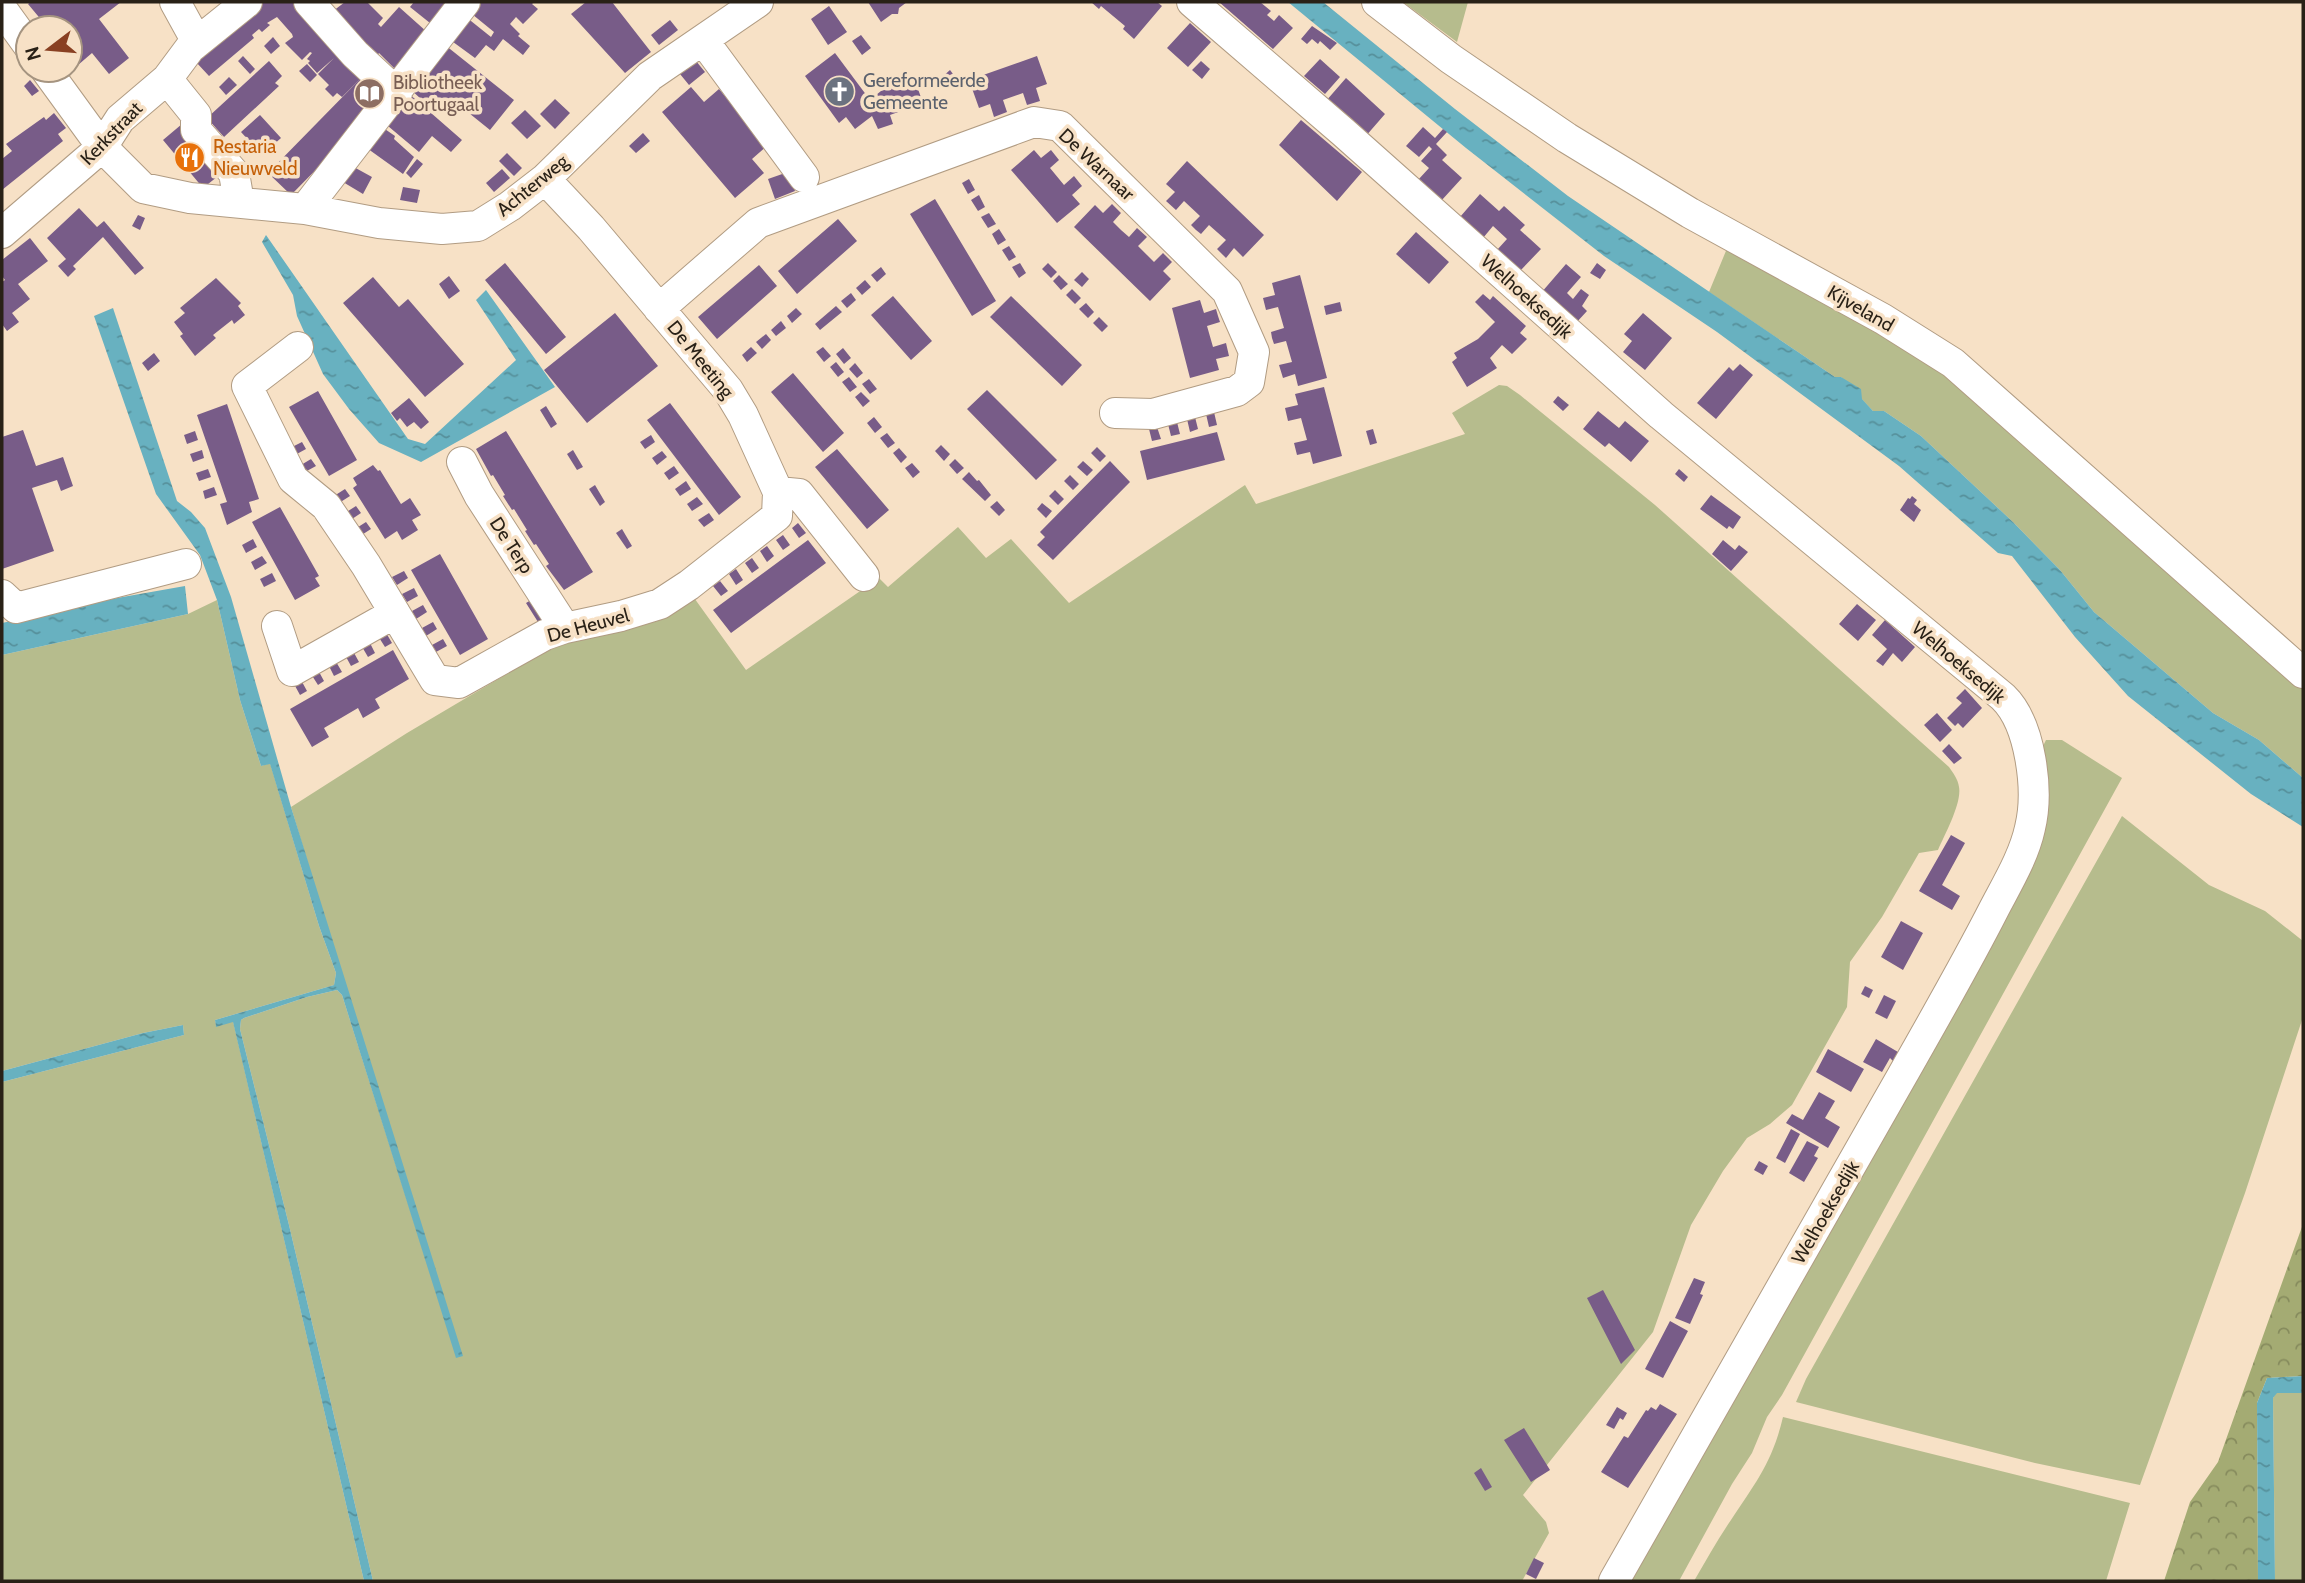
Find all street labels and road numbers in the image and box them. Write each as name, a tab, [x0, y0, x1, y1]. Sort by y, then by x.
street label: Kerkstraat	[76, 97, 147, 170]
street label: De Warnaar	[1054, 124, 1139, 205]
street label: Achterweg	[492, 149, 573, 221]
street label: Welhoeksedijk	[1476, 249, 1578, 344]
street label: Kijveland	[1823, 280, 1898, 337]
street label: De Meeting	[662, 316, 739, 403]
street label: De Terp	[485, 513, 538, 578]
street label: De Heuvel	[545, 603, 632, 647]
street label: Welhoeksedijk	[1907, 617, 2011, 709]
street label: Welhoeksedijk	[1787, 1156, 1864, 1268]

